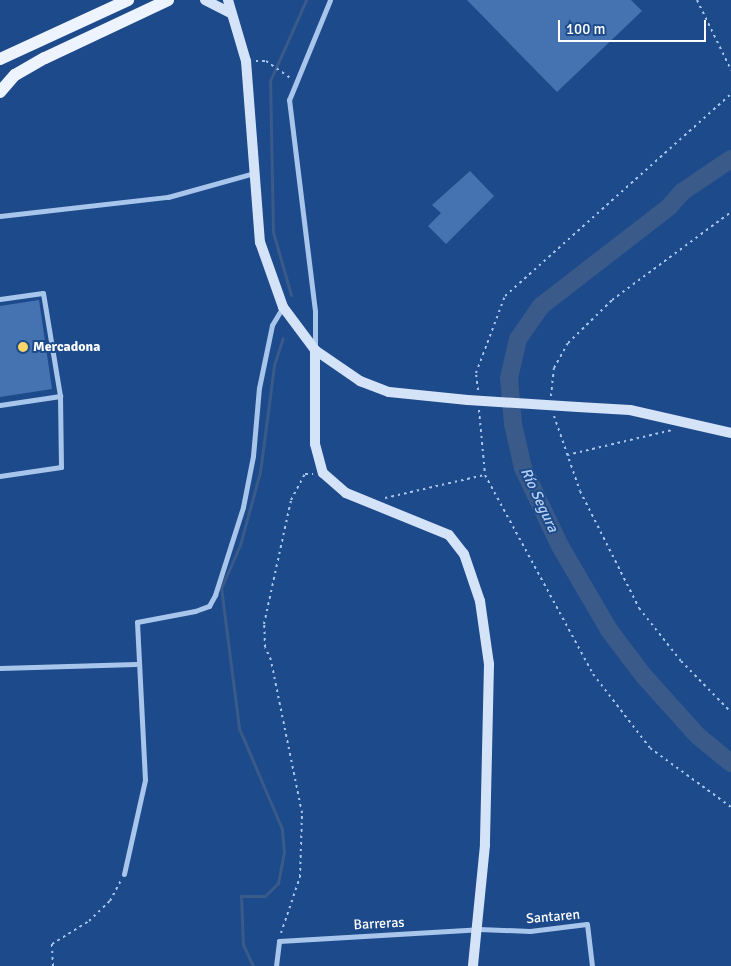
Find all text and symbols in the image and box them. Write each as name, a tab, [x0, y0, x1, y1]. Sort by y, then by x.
scale bar	[561, 10, 708, 42]
text: 100 m	[566, 20, 606, 38]
place label: Mercadona	[33, 339, 100, 355]
marker: Mercadona	[17, 341, 29, 353]
water label: Río Segura	[516, 465, 562, 535]
street label: Santaren	[525, 906, 581, 928]
street label: Barreras	[353, 914, 405, 934]

